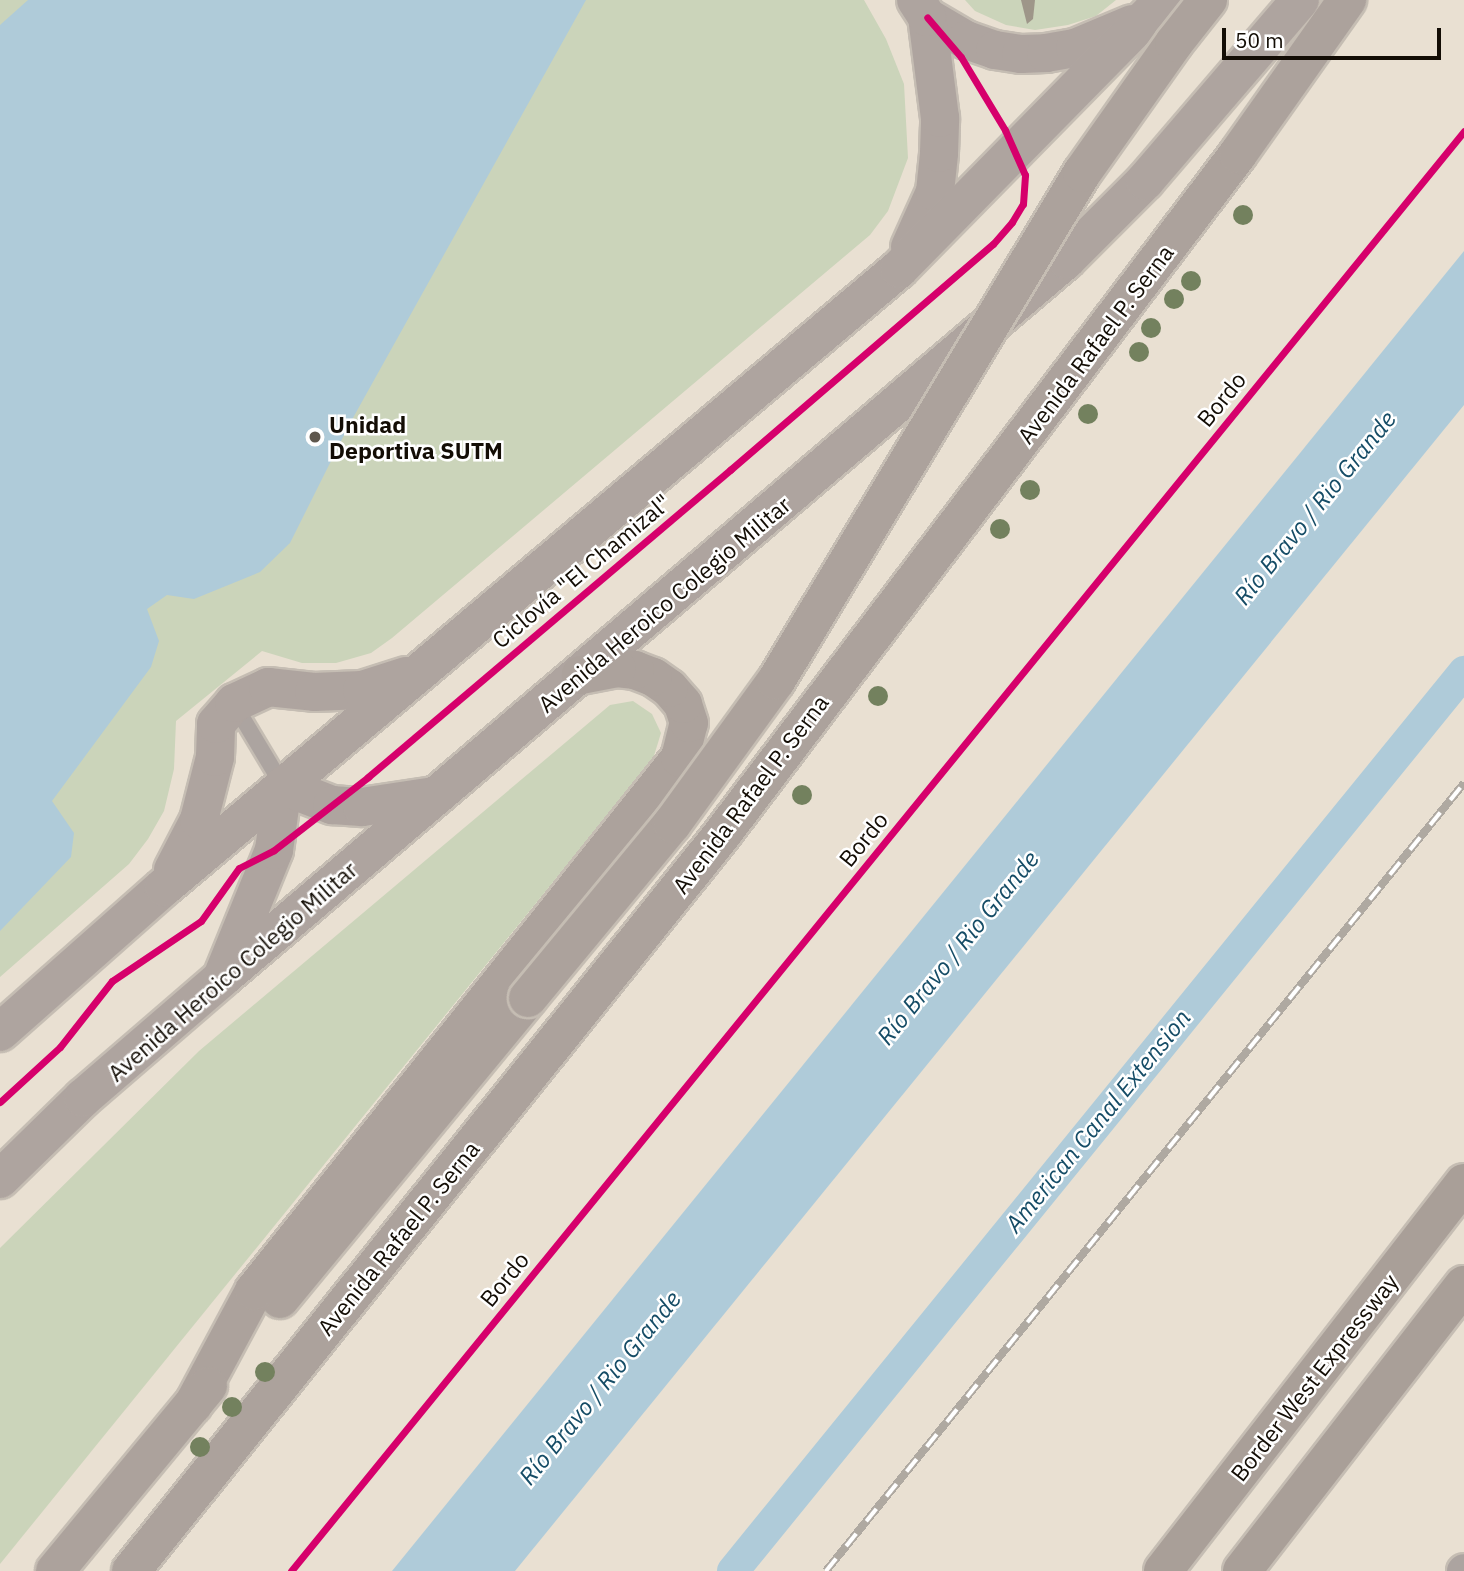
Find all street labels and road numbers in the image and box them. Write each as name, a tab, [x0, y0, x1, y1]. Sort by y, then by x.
street label: Avenida Rafael P. Serna	[1011, 239, 1179, 449]
street label: Bordo	[1191, 366, 1251, 432]
street label: Ciclovía "El Chamizal"	[486, 488, 676, 654]
street label: Avenida Heroico Colegio Militar	[532, 490, 796, 718]
street label: Avenida Rafael P. Serna	[666, 689, 834, 899]
street label: Bordo	[833, 806, 893, 872]
street label: Avenida Heroico Colegio Militar	[102, 855, 362, 1087]
street label: Avenida Rafael P. Serna	[311, 1135, 485, 1341]
street label: Bordo	[474, 1246, 534, 1312]
street label: Border West Expressway	[1224, 1268, 1404, 1486]

